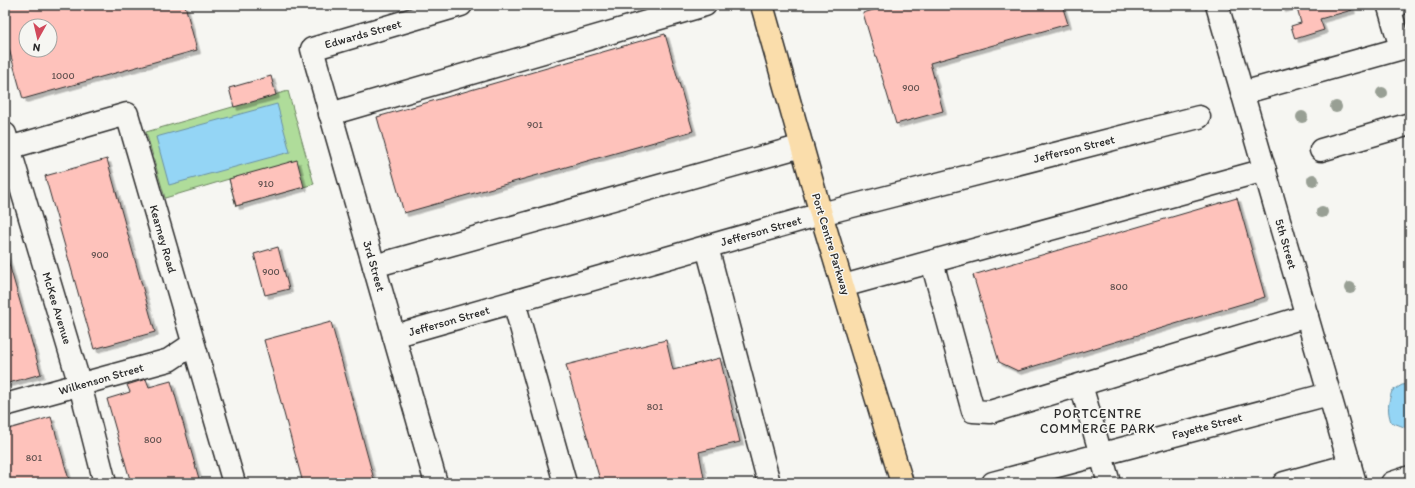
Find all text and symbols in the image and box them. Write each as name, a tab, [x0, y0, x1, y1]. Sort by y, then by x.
street label: Edwards Street	[323, 16, 403, 52]
north arrow	[18, 18, 58, 58]
text: N	[32, 40, 41, 54]
house number: 1000	[51, 69, 75, 82]
house number: 900	[902, 81, 920, 94]
house number: 901	[527, 118, 543, 131]
street label: Jefferson Street	[1032, 132, 1117, 166]
house number: 910	[258, 177, 274, 190]
street label: Port Centre Parkway	[809, 191, 853, 297]
street label: Kearney Road	[147, 203, 180, 275]
street label: Jefferson Street	[719, 213, 804, 249]
street label: 5th Street	[1272, 217, 1300, 271]
street label: 3rd Street	[360, 239, 388, 294]
house number: 900	[91, 248, 109, 261]
house number: 900	[262, 265, 280, 278]
street label: McKee Avenue	[39, 270, 75, 346]
house number: 800	[1110, 280, 1128, 293]
street label: Jefferson Street	[407, 303, 492, 339]
street label: Wilkenson Street	[57, 360, 146, 398]
house number: 801	[647, 400, 663, 413]
district label: PORTCENTRE COMMERCE PARK	[1040, 406, 1156, 436]
street label: Fayette Street	[1170, 410, 1244, 442]
house number: 800	[144, 433, 162, 446]
house number: 801	[26, 451, 42, 464]

